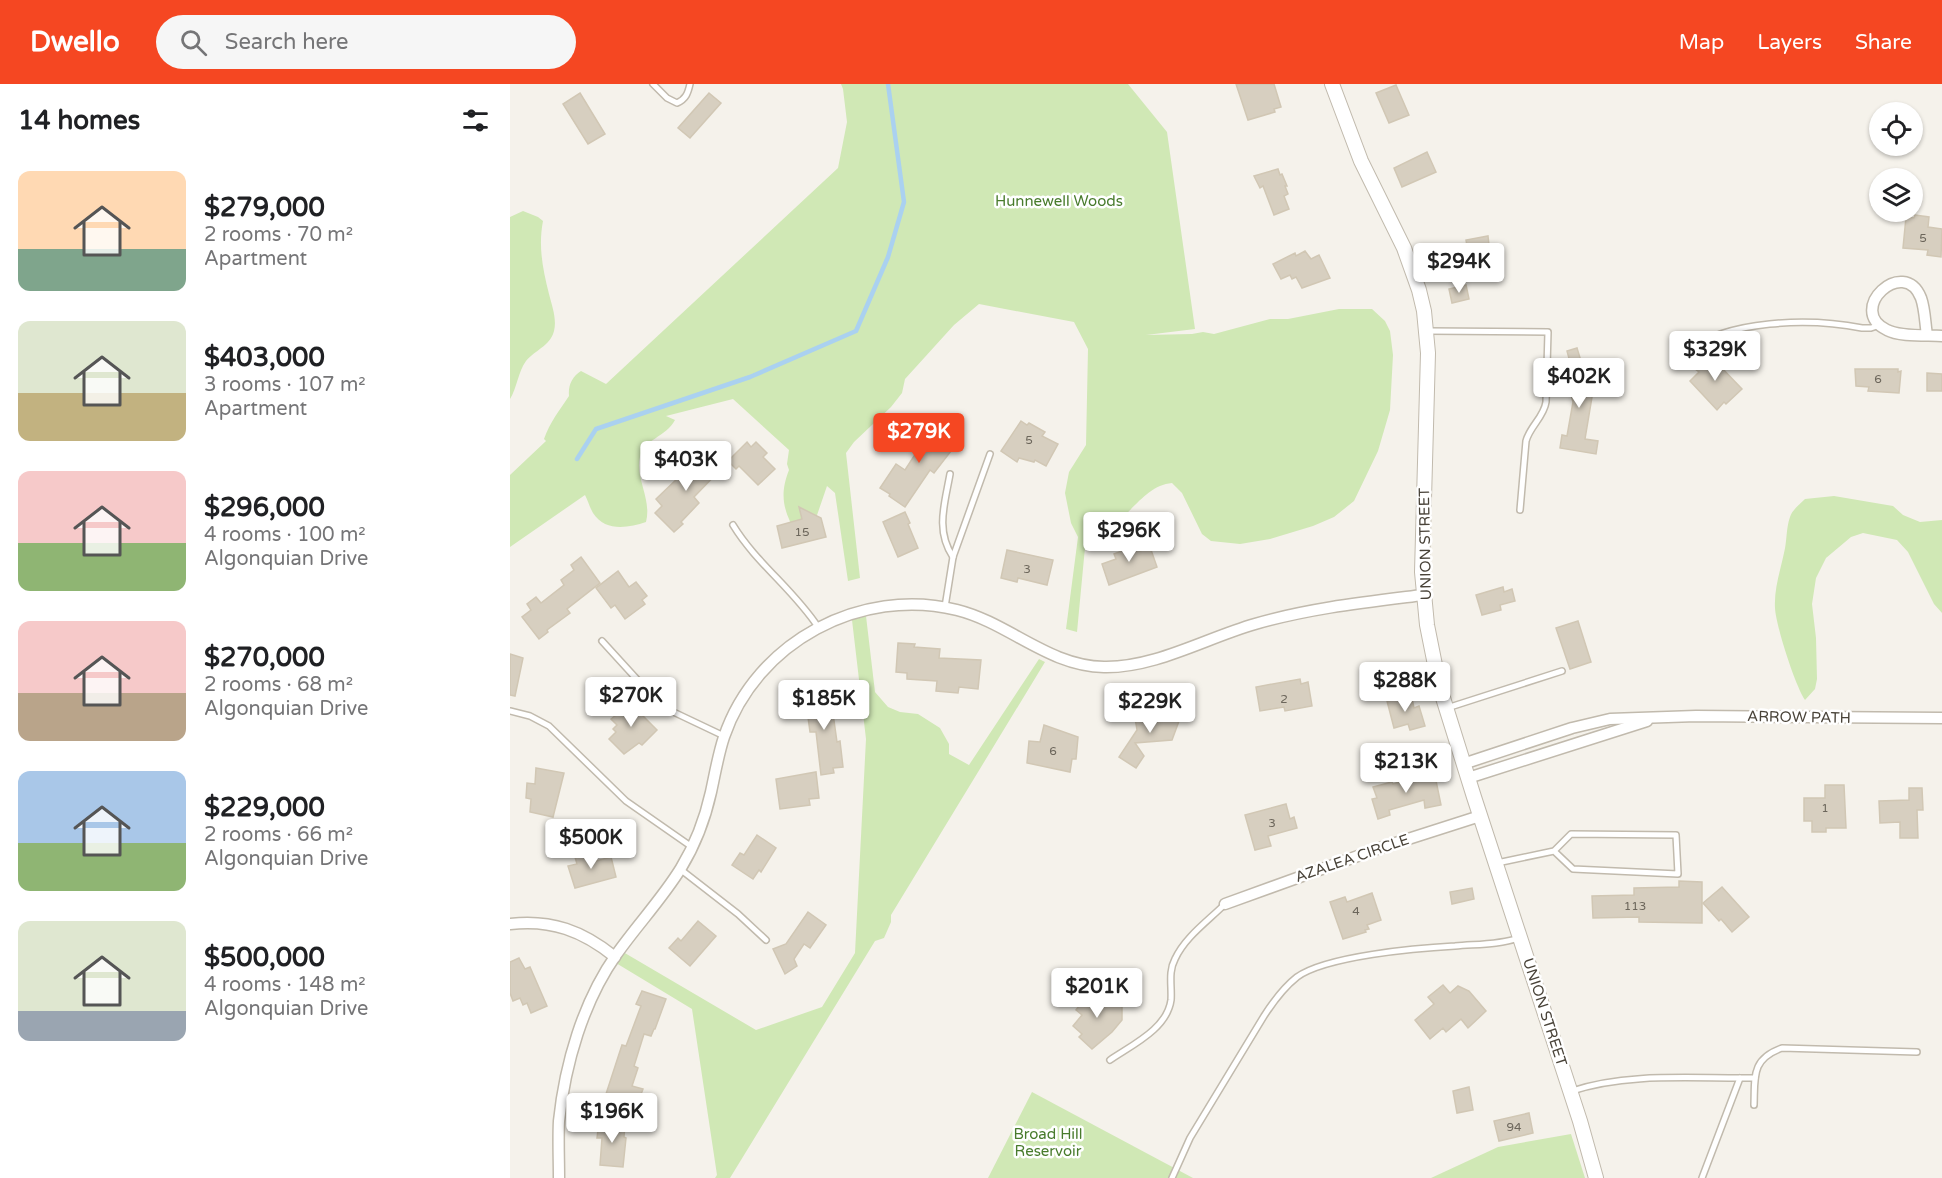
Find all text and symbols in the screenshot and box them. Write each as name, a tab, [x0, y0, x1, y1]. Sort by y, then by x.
search box	[156, 15, 576, 69]
text: Dwello	[30, 25, 120, 59]
icon: search	[177, 26, 210, 59]
text: Search here	[225, 29, 349, 55]
text: Map	[1679, 30, 1724, 55]
text: Layers	[1757, 30, 1822, 55]
text: Share	[1855, 30, 1912, 55]
map controls	[1869, 102, 1923, 222]
button: locate	[1869, 102, 1923, 156]
icon: filters	[459, 104, 492, 137]
text: 14 homes	[18, 105, 140, 136]
button: layers	[1869, 168, 1923, 222]
text: $279,000	[204, 192, 325, 223]
park label: Hunnewell Woods	[995, 192, 1123, 210]
icon: home	[66, 195, 138, 267]
text: 2 rooms · 70 m²	[204, 223, 353, 247]
house number: 5	[1919, 231, 1927, 245]
pin: $294K	[1417, 243, 1501, 294]
text: Apartment	[204, 247, 307, 271]
text: $294K	[1427, 250, 1491, 274]
pin: $329K	[1673, 331, 1757, 382]
text: $329K	[1683, 338, 1747, 362]
text: $403,000	[204, 342, 325, 373]
icon: home	[66, 345, 138, 417]
pin: $402K	[1537, 358, 1621, 409]
text: $402K	[1547, 365, 1611, 389]
house number: 6	[1874, 372, 1882, 386]
text: 3 rooms · 107 m²	[204, 373, 366, 397]
text: Apartment	[204, 397, 307, 421]
pin: $279K	[877, 413, 961, 464]
text: $279K	[887, 420, 951, 444]
house number: 5	[1025, 433, 1033, 447]
pin: $403K	[644, 441, 728, 492]
text: $403K	[654, 448, 718, 472]
street label: UNION STREET	[1415, 488, 1435, 600]
text: $296,000	[204, 492, 325, 523]
icon: home	[66, 495, 138, 567]
pin: $296K	[1087, 512, 1171, 563]
text: $296K	[1097, 519, 1161, 543]
text: 4 rooms · 100 m²	[204, 523, 366, 547]
house number: 15	[794, 525, 810, 539]
text: Algonquian Drive	[204, 547, 368, 571]
house number: 3	[1023, 562, 1031, 576]
text: $270,000	[204, 642, 325, 673]
icon: home	[66, 645, 138, 717]
pin: $288K	[1363, 662, 1447, 713]
text: $288K	[1373, 669, 1437, 693]
text: 2 rooms · 68 m²	[204, 673, 353, 697]
pin: $270K	[589, 677, 673, 728]
pin: $185K	[782, 680, 866, 731]
pin: $229K	[1108, 683, 1192, 734]
text: $270K	[599, 684, 663, 708]
text: $185K	[792, 687, 856, 711]
text: $229K	[1118, 690, 1182, 714]
house number: 2	[1280, 692, 1288, 706]
text: Algonquian Drive	[204, 697, 368, 721]
street label: ARROW PATH	[1747, 707, 1851, 727]
pin: $213K	[1364, 743, 1448, 794]
house number: 6	[1049, 744, 1057, 758]
text: $213K	[1374, 750, 1438, 774]
text: $229,000	[204, 792, 325, 823]
icon: home	[66, 795, 138, 867]
house number: 1	[1821, 801, 1829, 815]
house number: 3	[1268, 816, 1276, 830]
pin: $500K	[549, 819, 633, 870]
text: 2 rooms · 66 m²	[204, 823, 353, 847]
text: $500K	[559, 826, 623, 850]
street label: AZALEA CIRCLE	[1293, 830, 1411, 886]
text: Algonquian Drive	[204, 847, 368, 871]
house number: 113	[1624, 899, 1646, 913]
house number: 4	[1352, 904, 1360, 918]
text: $500,000	[204, 942, 325, 973]
icon: home	[66, 945, 138, 1017]
street label: UNION STREET	[1519, 956, 1571, 1068]
pin: $201K	[1055, 968, 1139, 1019]
text: 4 rooms · 148 m²	[204, 973, 366, 997]
text: $201K	[1065, 975, 1129, 999]
text: Algonquian Drive	[204, 997, 368, 1021]
pin: $196K	[570, 1093, 654, 1144]
text: $196K	[580, 1100, 644, 1124]
house number: 94	[1506, 1120, 1522, 1134]
park label: Broad Hill Reservoir	[1013, 1125, 1083, 1160]

